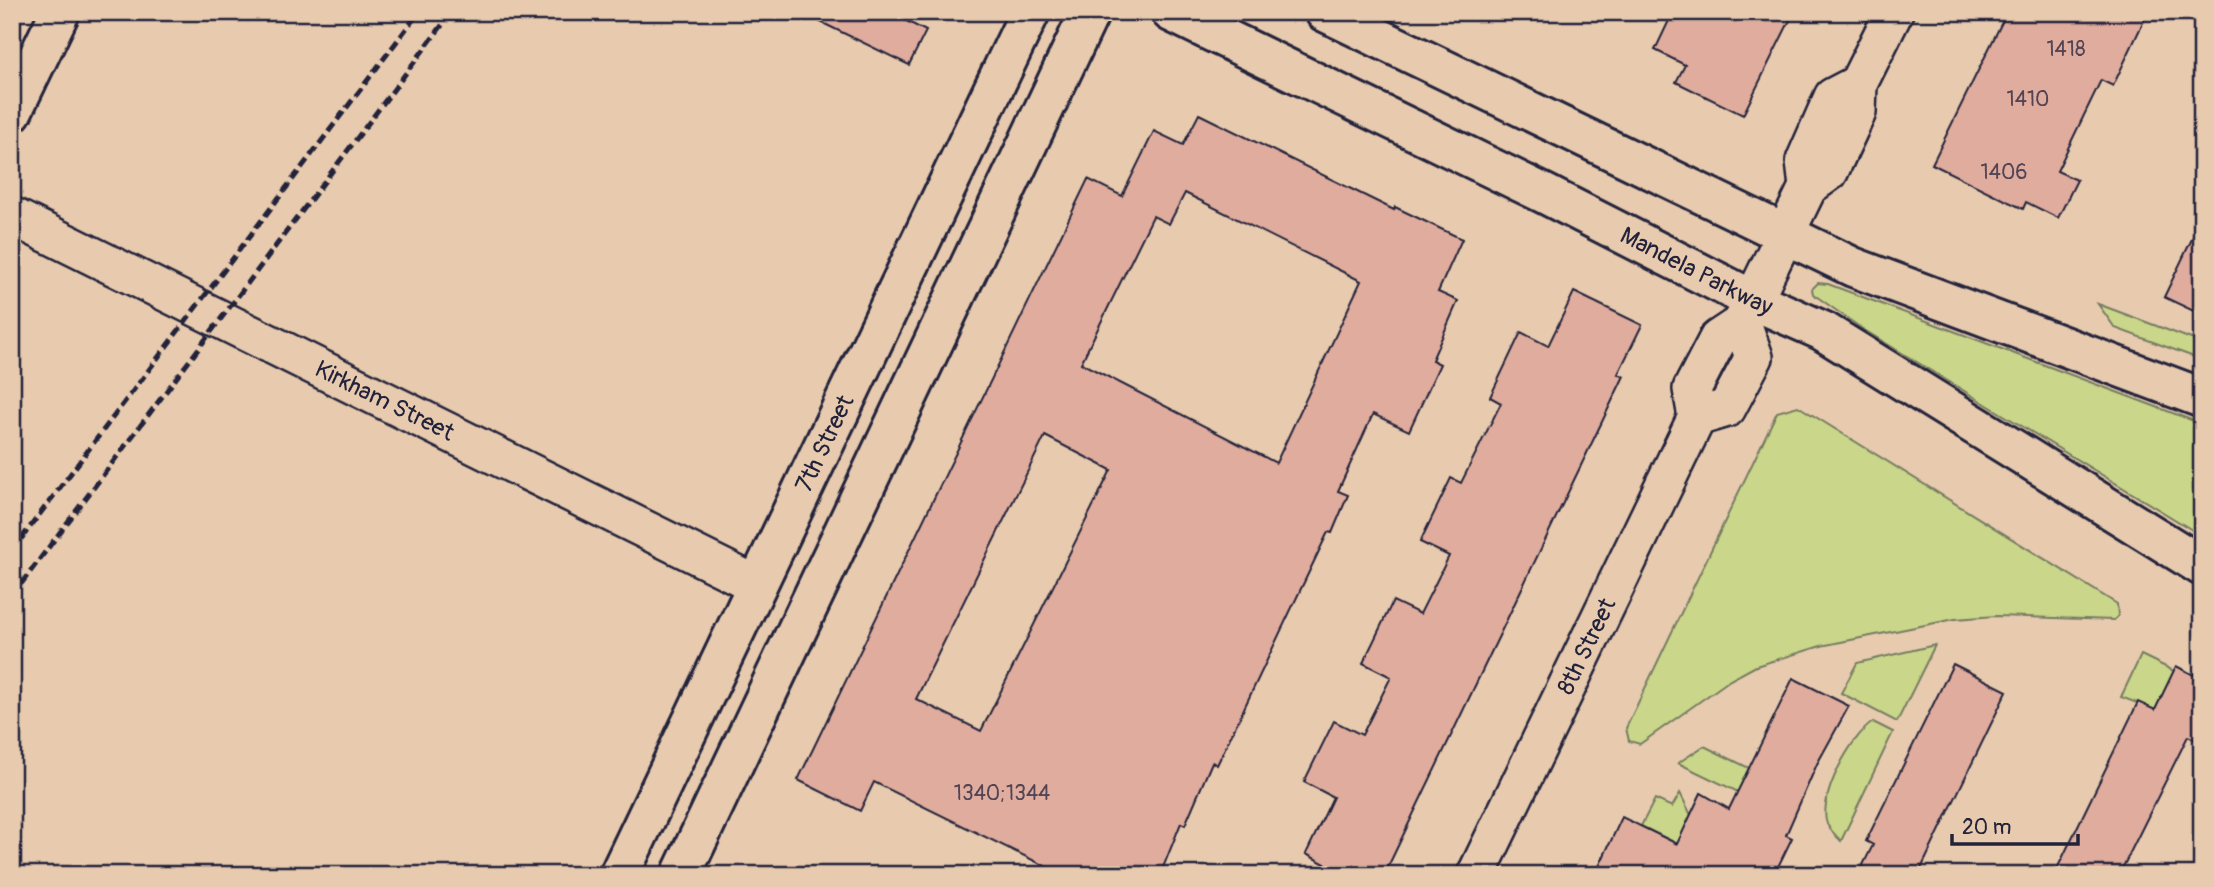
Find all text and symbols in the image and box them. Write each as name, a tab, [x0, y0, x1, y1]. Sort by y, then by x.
house number: 1418	[2046, 36, 2086, 63]
house number: 1410	[2007, 86, 2049, 113]
house number: 1406	[1981, 159, 2027, 186]
street label: Mandela Parkway	[1615, 221, 1777, 322]
street label: Kirkham Street	[310, 354, 459, 448]
street label: 7th Street	[790, 390, 861, 497]
street label: 8th Street	[1551, 593, 1623, 699]
house number: 1340;1344	[954, 780, 1050, 807]
scale bar	[1952, 803, 2078, 847]
text: 20 m	[1962, 814, 2011, 841]

